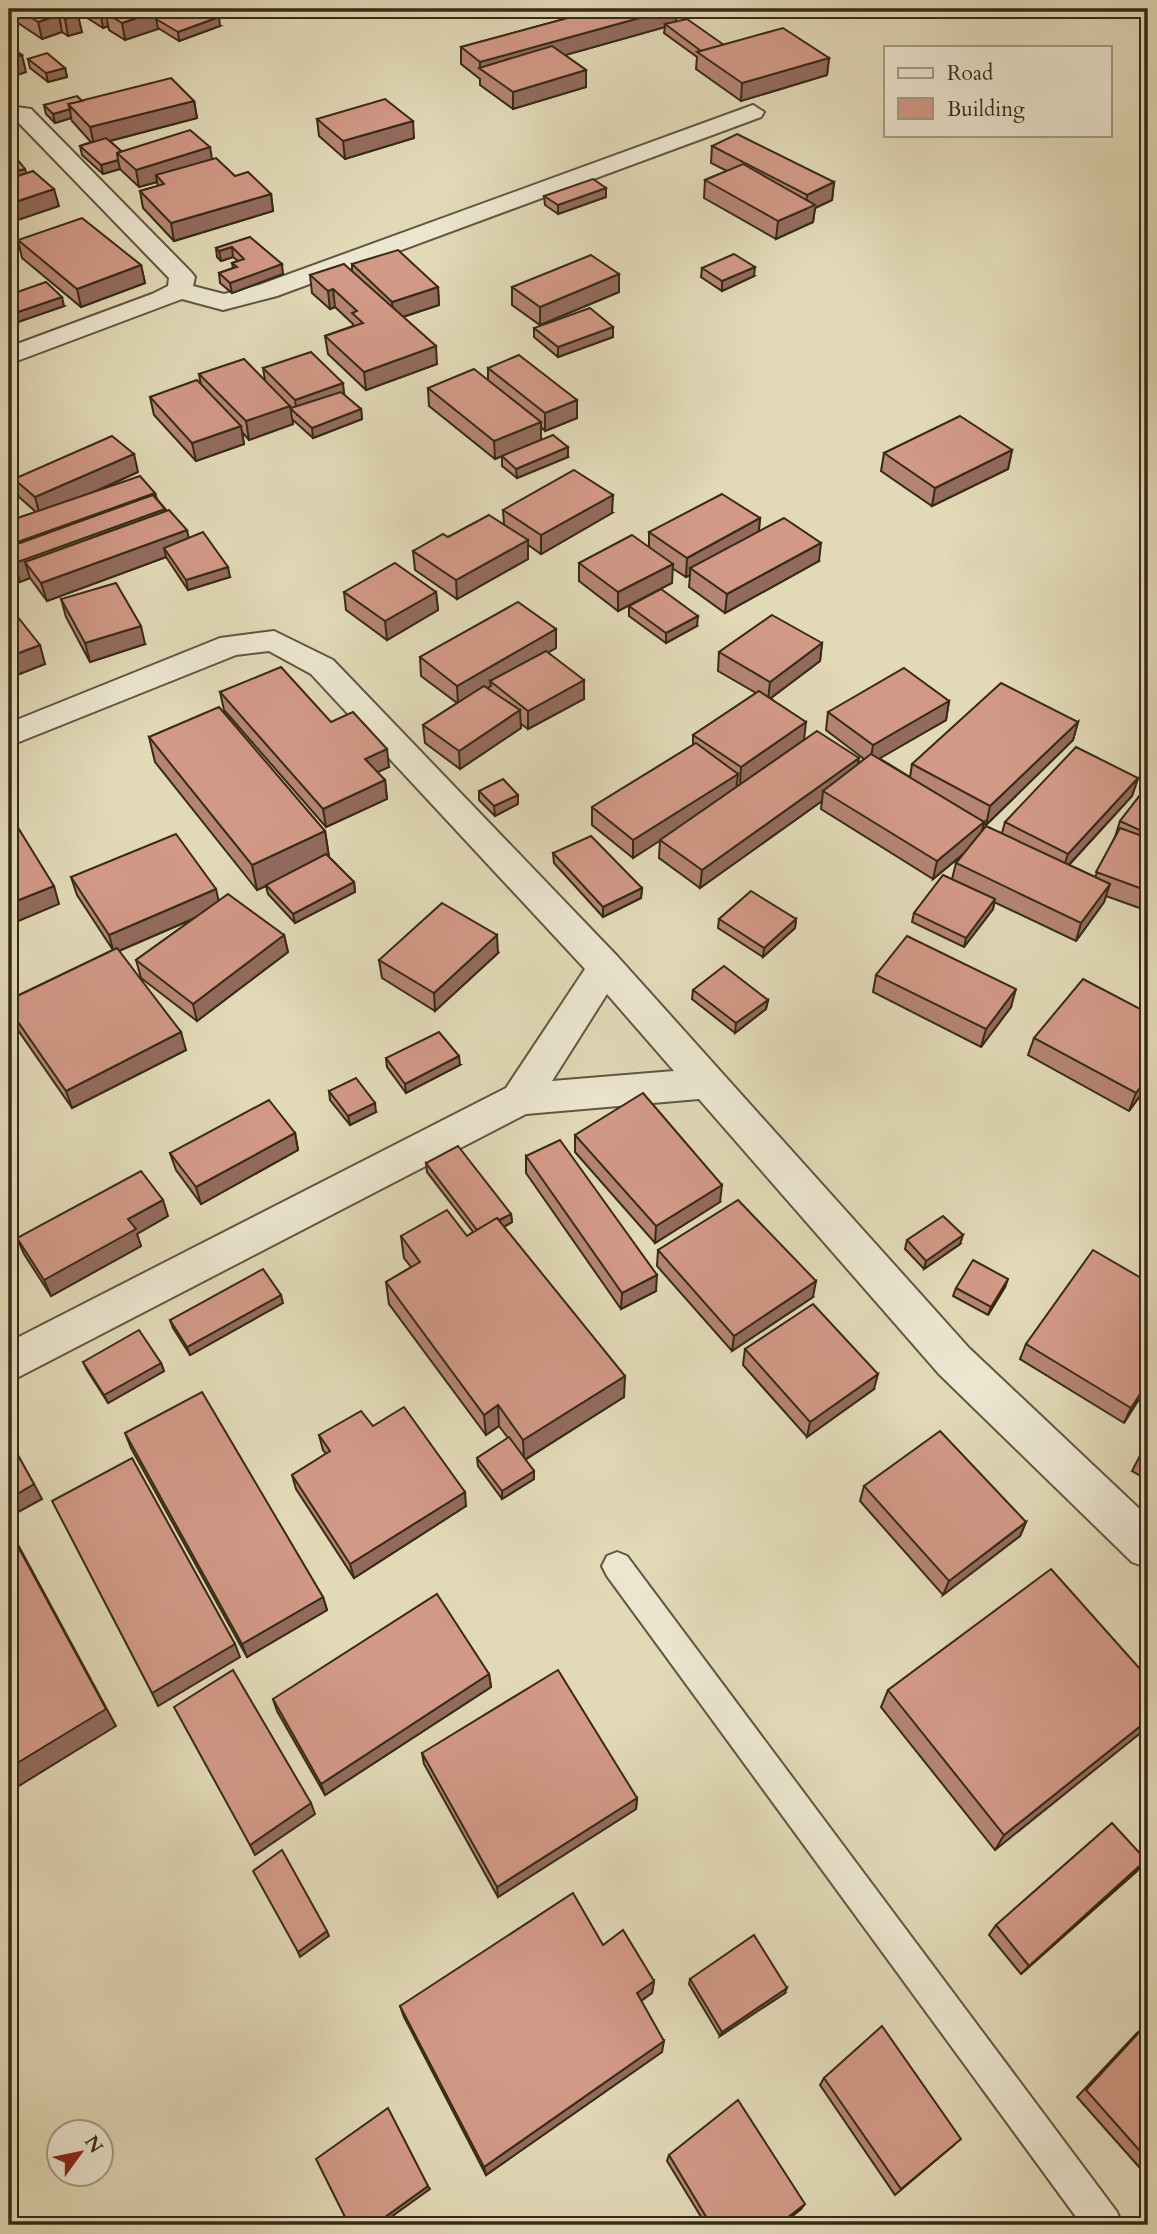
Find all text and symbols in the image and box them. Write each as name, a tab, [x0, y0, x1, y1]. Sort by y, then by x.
legend	[884, 46, 1112, 136]
text: Road	[947, 59, 993, 88]
text: Building	[947, 95, 1025, 124]
north arrow	[46, 2118, 116, 2188]
text: N	[78, 2130, 109, 2159]

